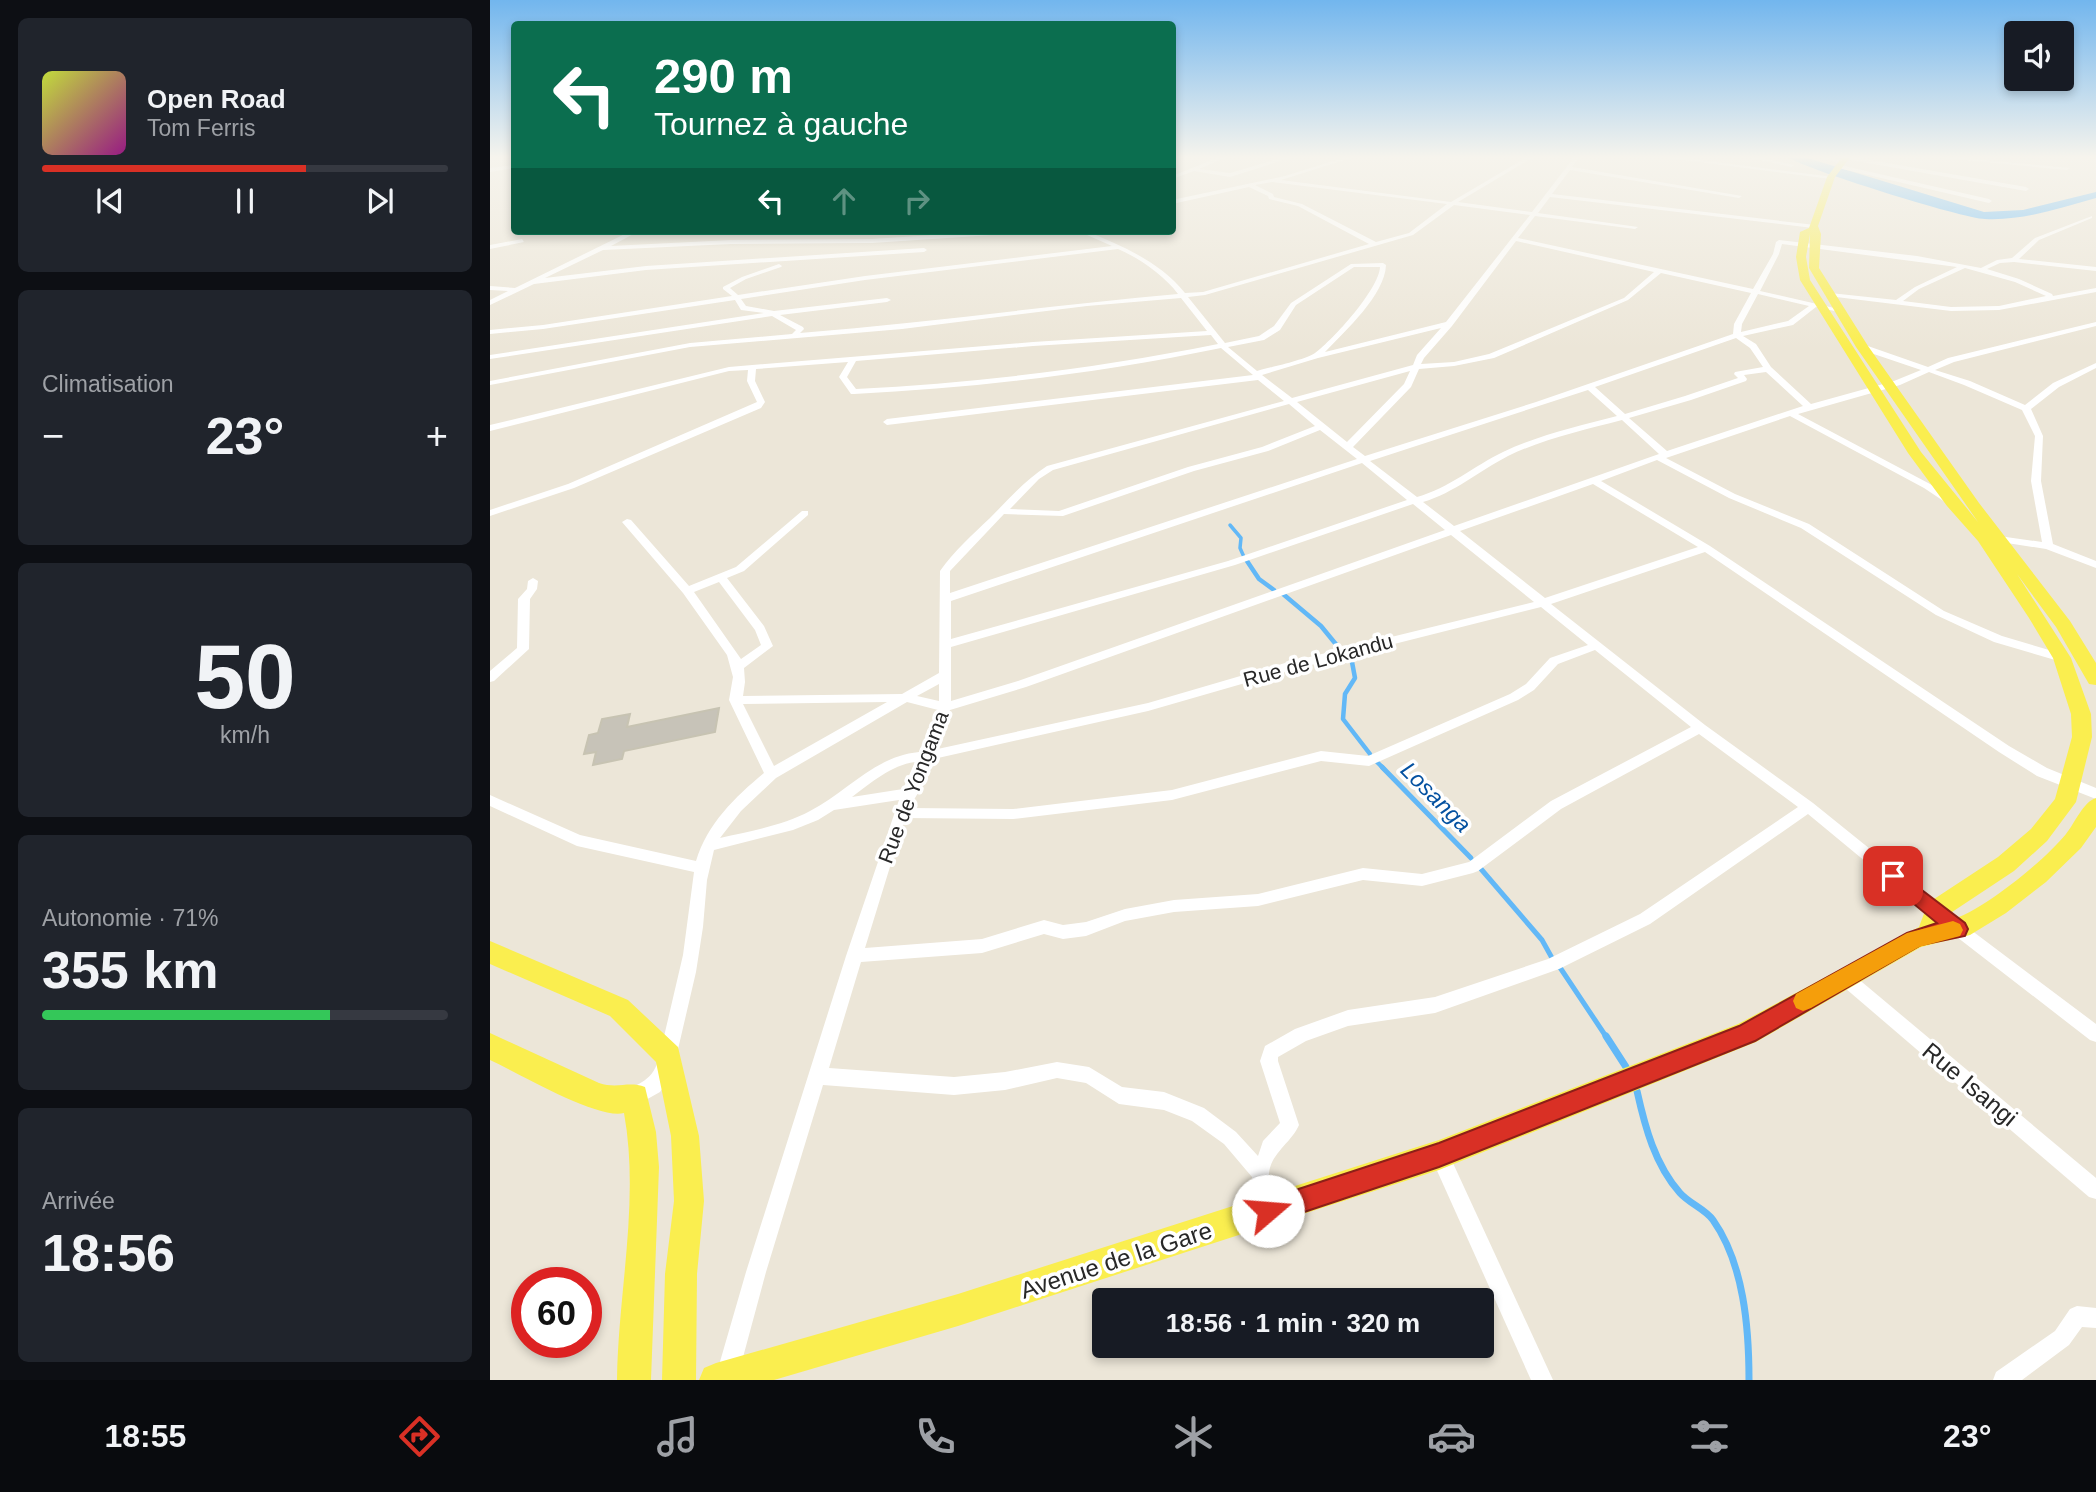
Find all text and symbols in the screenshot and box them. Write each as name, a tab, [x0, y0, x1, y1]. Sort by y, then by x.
map controls	[2004, 21, 2074, 91]
button: sound	[2004, 21, 2074, 91]
icon: left	[539, 49, 630, 140]
text: 290 m	[654, 49, 793, 103]
text: Open Road	[147, 84, 286, 114]
text: Tournez à gauche	[654, 106, 908, 142]
text: Tom Ferris	[147, 115, 256, 141]
icon: previous	[91, 182, 129, 220]
icon: pause	[226, 182, 264, 220]
icon: next	[361, 182, 399, 220]
icon: left	[752, 182, 790, 220]
icon: ahead	[825, 182, 863, 220]
icon: right	[898, 182, 936, 220]
text: Climatisation	[42, 371, 174, 397]
text: 23°	[206, 407, 284, 465]
text: −	[42, 415, 64, 457]
text: +	[426, 415, 448, 457]
text: 50	[194, 626, 296, 727]
street label: Rue de Lokandu	[1241, 629, 1395, 691]
street label: Rue de Yongama	[873, 707, 953, 866]
text: km/h	[220, 722, 270, 748]
water label: Losanga	[1396, 757, 1476, 837]
pin	[1863, 846, 1923, 906]
icon: arrive	[1874, 857, 1912, 895]
text: Autonomie · 71%	[42, 905, 218, 931]
text: 355 km	[42, 941, 218, 999]
street label: Rue Isangi	[1917, 1037, 2023, 1131]
position arrow	[1231, 1174, 1305, 1248]
text: Arrivée	[42, 1188, 115, 1214]
street label: Avenue de la Gare	[1017, 1216, 1215, 1304]
text: 18:56	[42, 1224, 175, 1282]
speed limit sign: 60	[511, 1267, 602, 1358]
text: 18:56 · 1 min · 320 m	[1166, 1308, 1420, 1338]
icon: directions	[395, 1412, 444, 1461]
icon: music	[653, 1412, 702, 1461]
icon: phone	[911, 1412, 960, 1461]
icon: climate	[1169, 1412, 1218, 1461]
icon: car	[1427, 1412, 1476, 1461]
icon: filters	[1685, 1412, 1734, 1461]
text: 18:55	[104, 1418, 186, 1454]
text: 23°	[1943, 1418, 1992, 1454]

